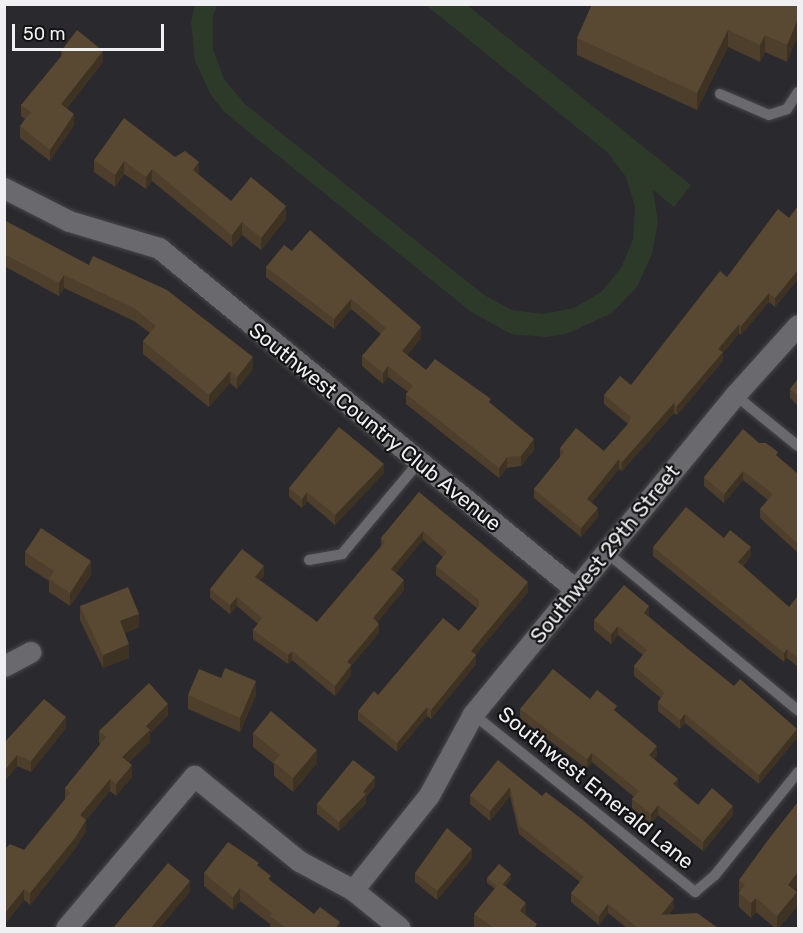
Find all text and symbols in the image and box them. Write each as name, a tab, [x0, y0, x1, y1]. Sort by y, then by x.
scale bar	[15, 12, 166, 50]
text: 50 m	[23, 23, 66, 45]
street label: Southwest Country Club Avenue	[243, 317, 507, 537]
street label: Southwest 29th Street	[525, 460, 685, 648]
street label: Southwest Emerald Lane	[493, 701, 699, 875]

